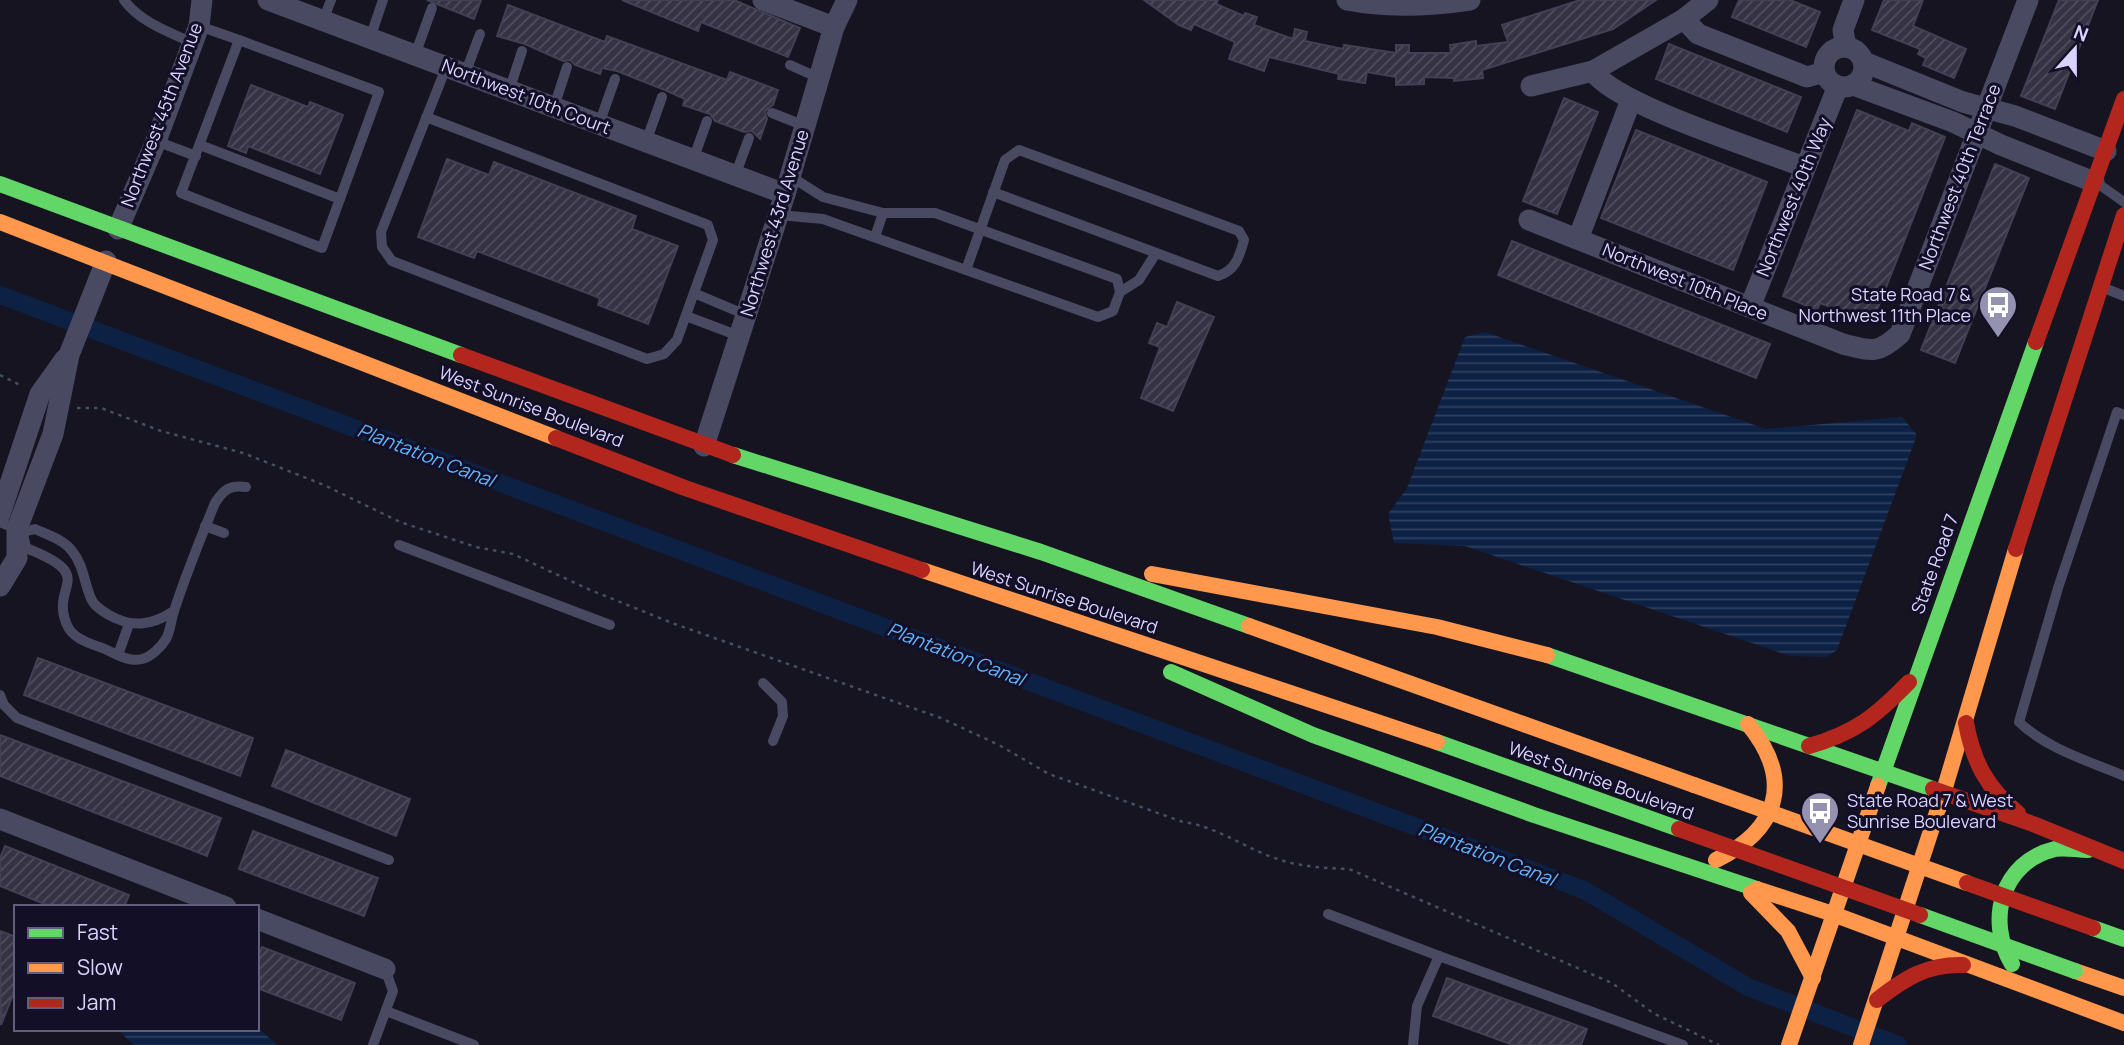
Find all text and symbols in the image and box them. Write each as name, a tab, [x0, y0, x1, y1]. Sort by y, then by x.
north arrow	[2040, 14, 2110, 84]
street label: Northwest 45th Avenue	[115, 19, 207, 210]
text: N	[2070, 19, 2092, 48]
street label: Northwest 10th Court	[438, 53, 614, 139]
street label: Northwest 40th Terrace	[1913, 80, 2006, 273]
street label: Northwest 40th Way	[1750, 113, 1836, 280]
street label: Northwest 43rd Avenue	[734, 126, 814, 319]
street label: Northwest 10th Place	[1599, 237, 1772, 325]
place label: State Road 7 & Northwest 11th Place	[1799, 282, 1971, 327]
bus stop icon: State Road 7 & Northwest 11th Place	[1977, 284, 2019, 339]
street label: West Sunrise Boulevard	[436, 360, 627, 452]
water label: Plantation Canal	[354, 417, 501, 494]
street label: State Road 7	[1905, 510, 1963, 617]
street label: West Sunrise Boulevard	[968, 555, 1161, 639]
water label: Plantation Canal	[884, 616, 1031, 693]
street label: West Sunrise Boulevard	[1505, 735, 1697, 825]
place label: State Road 7 & West Sunrise Boulevard	[1847, 788, 2013, 833]
bus stop icon: State Road 7 & West Sunrise Boulevard	[1799, 790, 1841, 845]
water label: Plantation Canal	[1415, 816, 1562, 893]
legend	[14, 905, 259, 1031]
text: Fast	[77, 918, 118, 946]
text: Slow	[77, 953, 123, 981]
text: Jam	[77, 988, 116, 1016]

